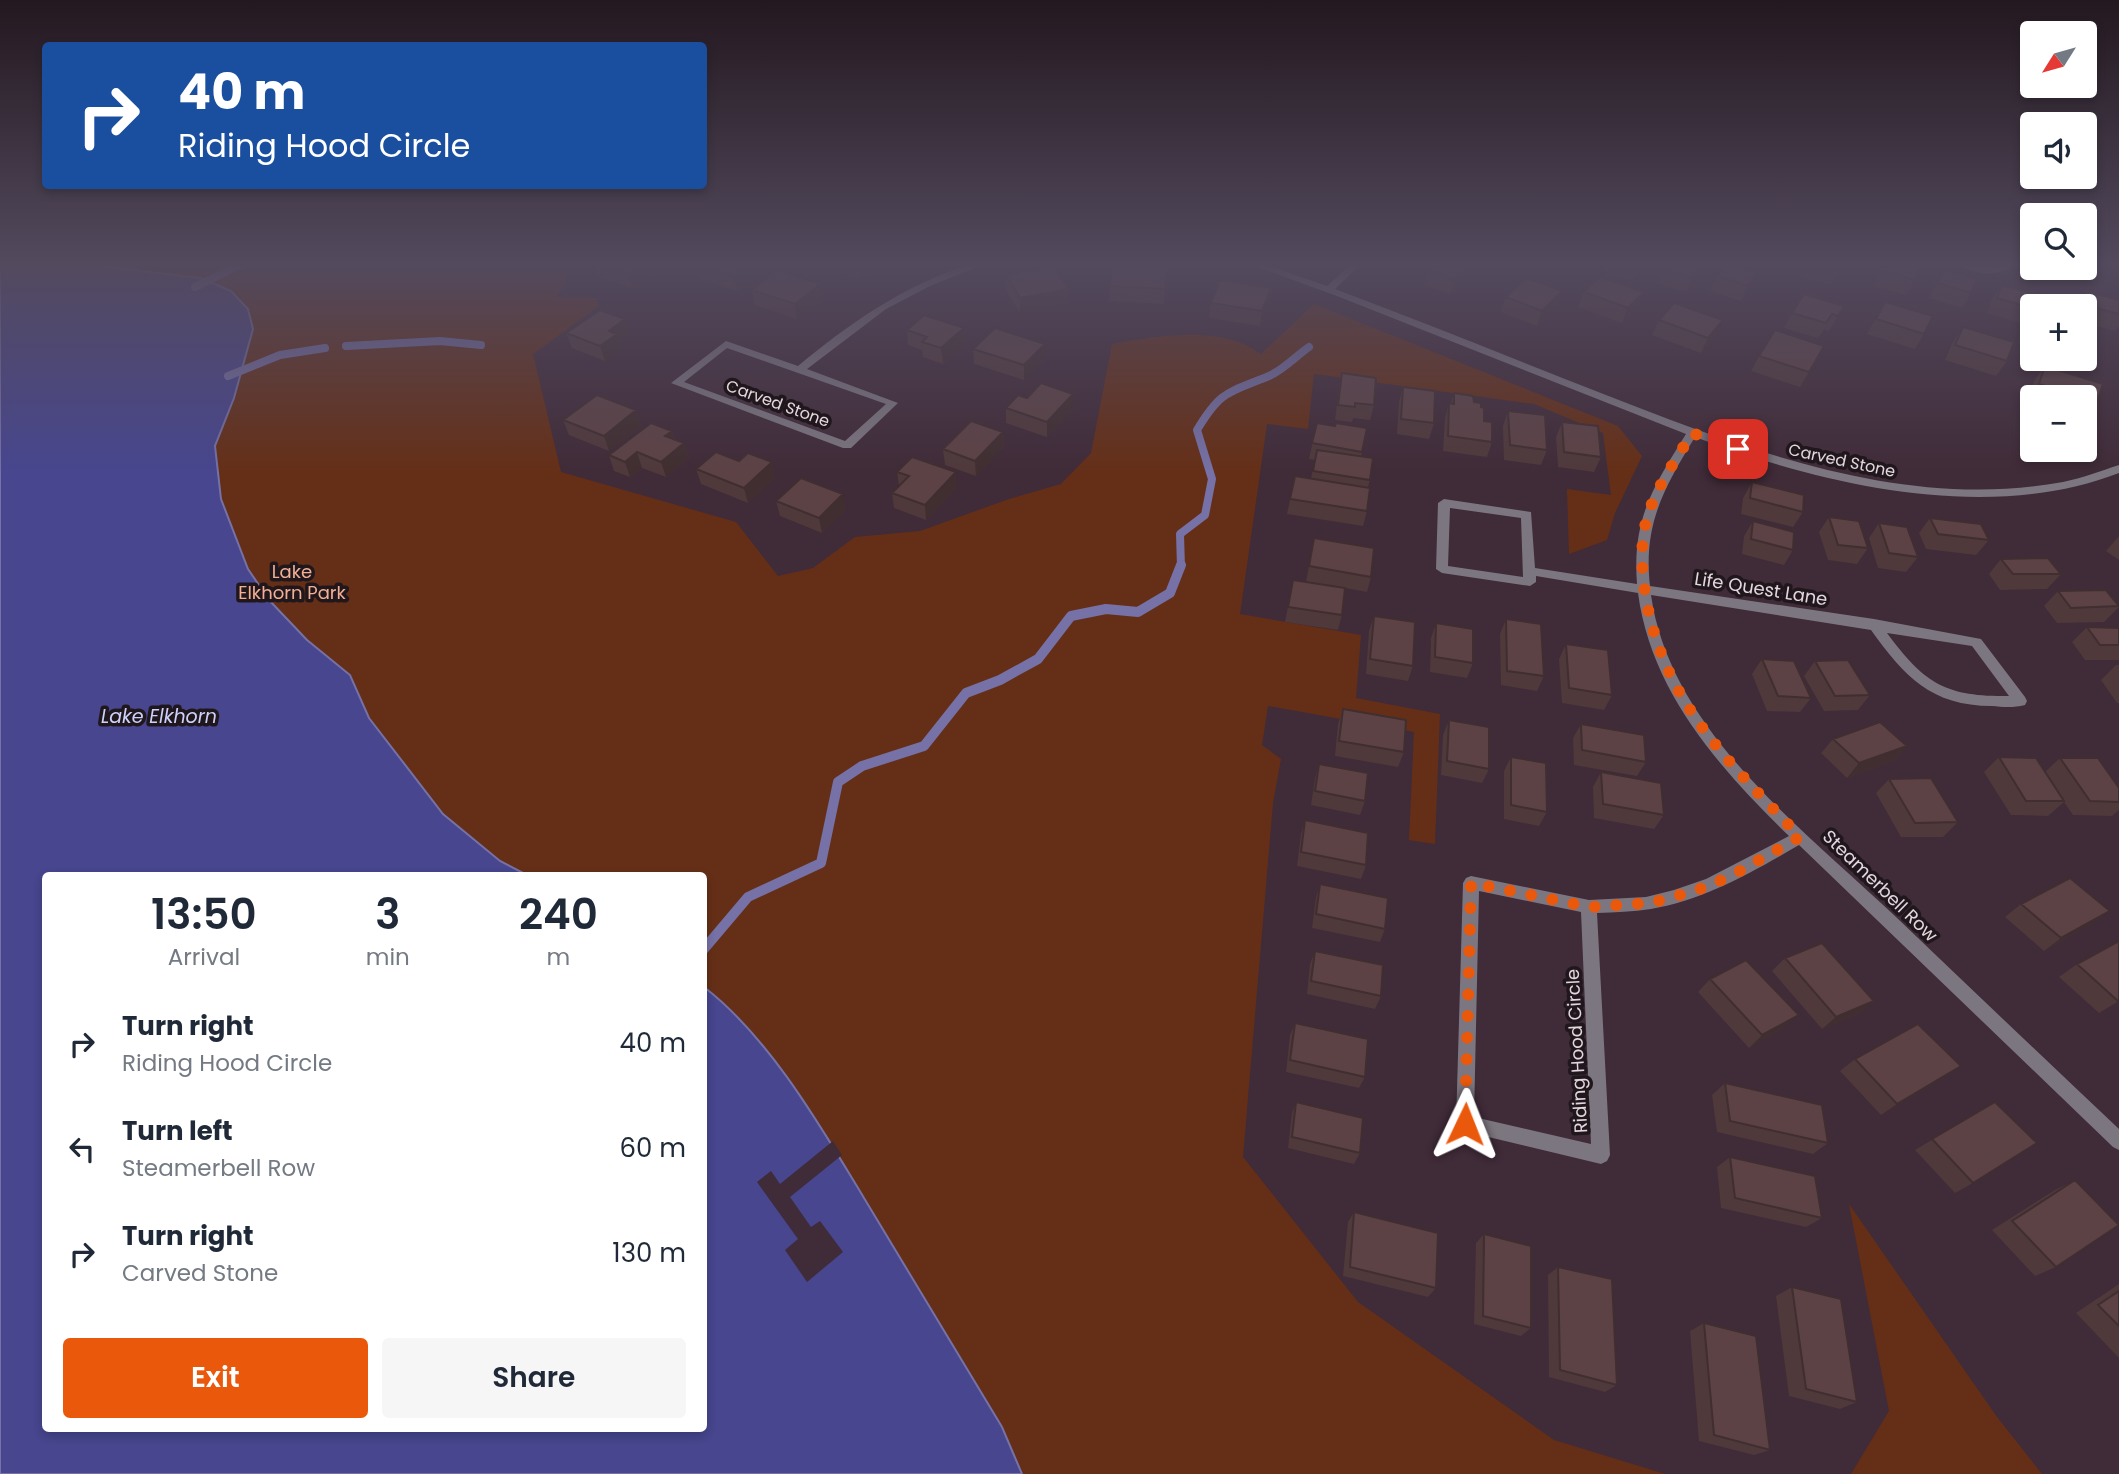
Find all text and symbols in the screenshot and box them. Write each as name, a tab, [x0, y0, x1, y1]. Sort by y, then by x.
north arrow	[2020, 21, 2096, 98]
map controls	[2020, 21, 2097, 462]
text: 40 m	[178, 58, 305, 126]
icon: right	[63, 70, 154, 161]
button: sound	[2020, 112, 2097, 189]
text: Riding Hood Circle	[178, 123, 470, 168]
button: search	[2020, 203, 2097, 280]
button: +	[2020, 294, 2097, 371]
street label: Carved Stone	[723, 374, 833, 433]
button: −	[2020, 385, 2097, 462]
pin	[1708, 419, 1768, 479]
icon: arrive	[1719, 430, 1757, 468]
street label: Carved Stone	[1786, 438, 1898, 483]
park label: Lake Elkhorn Park	[238, 559, 347, 605]
street label: Life Quest Lane	[1693, 566, 1829, 611]
water label: Lake Elkhorn	[101, 703, 217, 730]
street label: Steamerbell Row	[1817, 824, 1944, 947]
text: 13:50	[151, 885, 257, 944]
text: 3	[375, 885, 400, 944]
text: 240	[519, 885, 598, 944]
text: Arrival	[168, 941, 240, 973]
text: min	[366, 941, 410, 973]
text: m	[547, 941, 570, 973]
street label: Riding Hood Circle	[1560, 968, 1593, 1134]
text: Turn right	[122, 1008, 254, 1044]
icon: right	[63, 1025, 101, 1063]
text: 40 m	[620, 1025, 686, 1061]
text: Riding Hood Circle	[122, 1047, 332, 1079]
position arrow	[1428, 1087, 1502, 1161]
text: Turn left	[122, 1113, 233, 1149]
icon: left	[63, 1130, 101, 1168]
text: 60 m	[619, 1130, 686, 1166]
text: Steamerbell Row	[122, 1152, 315, 1184]
text: Turn right	[122, 1218, 254, 1254]
icon: right	[63, 1235, 101, 1273]
text: 130 m	[612, 1235, 686, 1271]
text: Carved Stone	[122, 1257, 278, 1289]
button: Exit	[63, 1338, 368, 1418]
button: Share	[382, 1338, 686, 1418]

